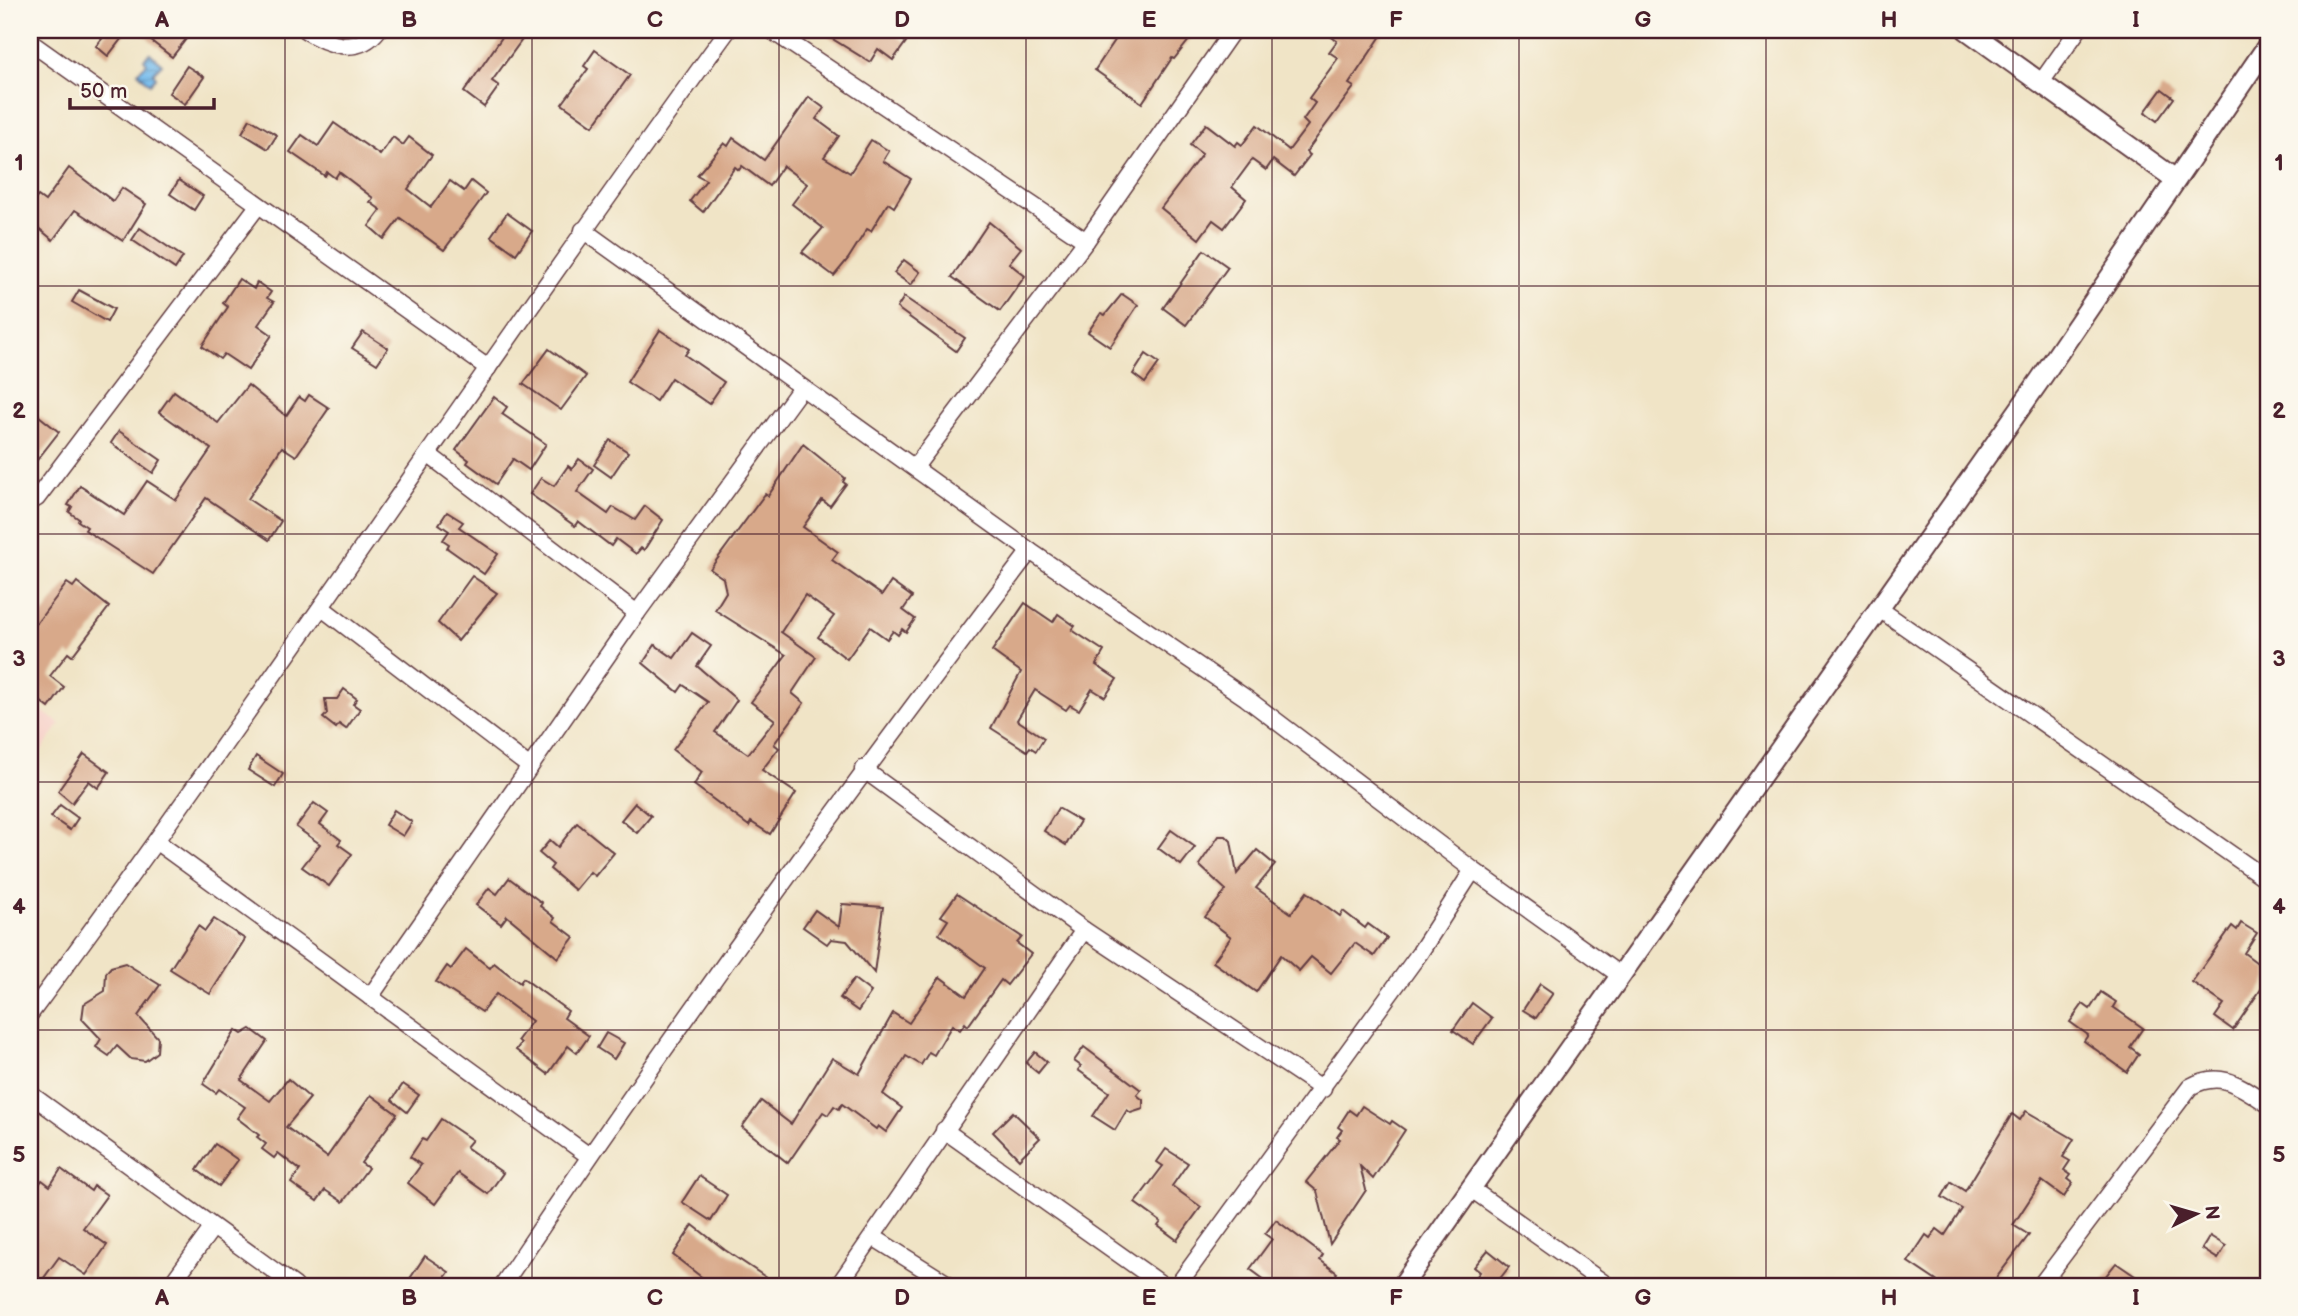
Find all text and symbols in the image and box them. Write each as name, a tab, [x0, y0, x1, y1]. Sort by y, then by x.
text: A	[154, 6, 170, 34]
text: B	[401, 6, 417, 34]
text: C	[647, 6, 663, 34]
text: D	[894, 6, 910, 34]
text: E	[1142, 6, 1157, 34]
text: F	[1389, 6, 1403, 34]
text: G	[1635, 6, 1652, 34]
text: H	[1880, 6, 1898, 34]
text: I	[2132, 6, 2140, 34]
scale bar	[70, 66, 214, 110]
text: 50 m	[80, 79, 127, 104]
text: 1	[14, 149, 24, 177]
text: 1	[2274, 149, 2284, 177]
text: 2	[12, 397, 26, 425]
text: 2	[2272, 397, 2286, 425]
text: 3	[12, 645, 26, 673]
text: 3	[2272, 645, 2286, 673]
text: 4	[12, 893, 26, 921]
text: 4	[2272, 893, 2286, 921]
text: 5	[12, 1141, 26, 1169]
text: 5	[2272, 1141, 2286, 1169]
north arrow	[2162, 1180, 2232, 1250]
text: N	[2199, 1205, 2224, 1221]
text: A	[154, 1284, 170, 1312]
text: B	[401, 1284, 417, 1312]
text: C	[647, 1284, 663, 1312]
text: D	[894, 1284, 910, 1312]
text: E	[1142, 1284, 1157, 1312]
text: F	[1389, 1284, 1403, 1312]
text: G	[1635, 1284, 1652, 1312]
text: H	[1880, 1284, 1898, 1312]
text: I	[2132, 1284, 2140, 1312]

